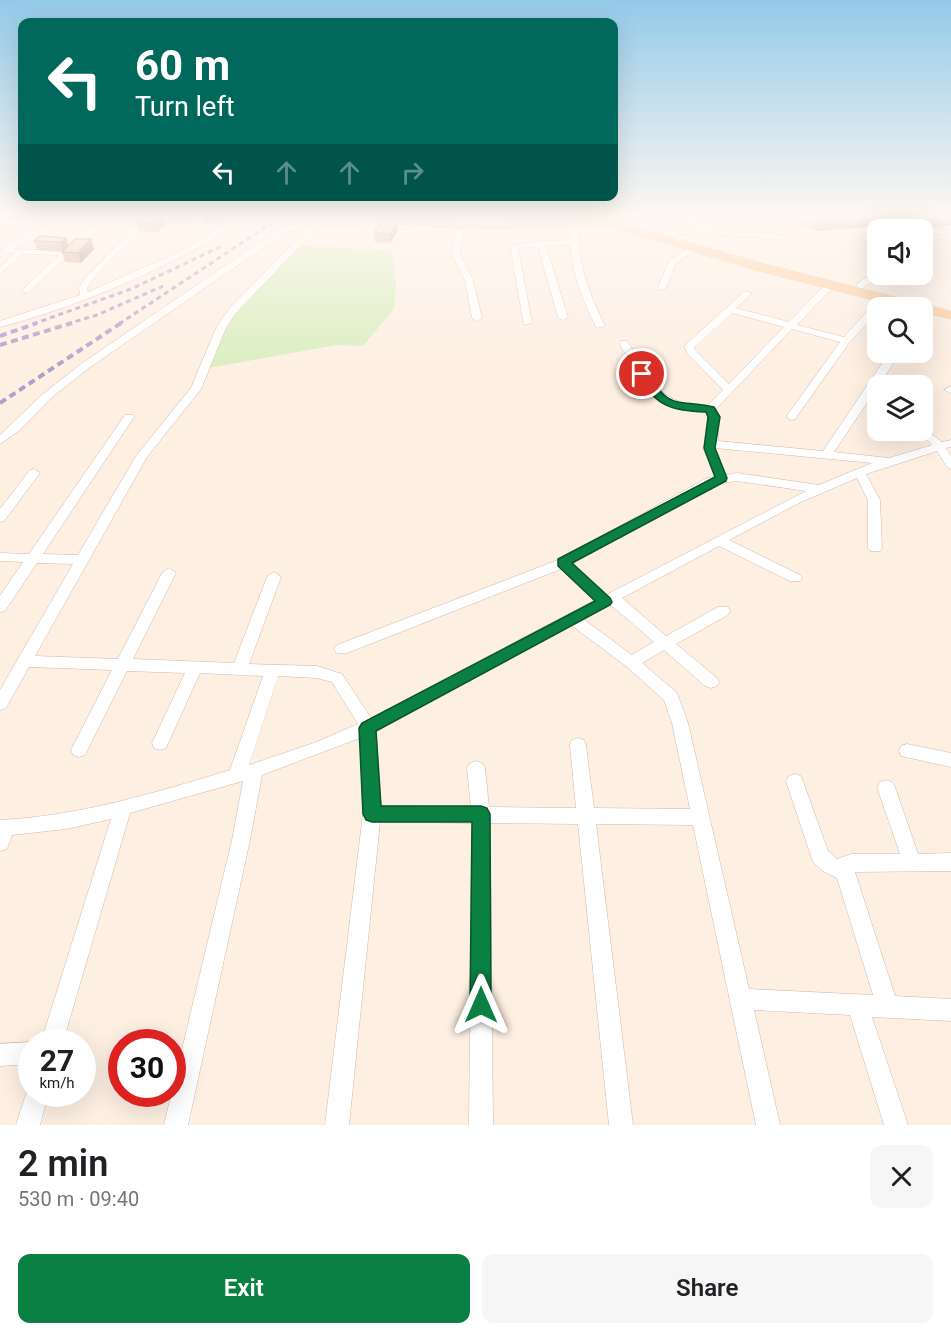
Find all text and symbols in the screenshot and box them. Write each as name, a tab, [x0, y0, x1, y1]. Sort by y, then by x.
text: 60 m	[135, 41, 230, 90]
icon: left	[36, 42, 114, 120]
text: Turn left	[135, 91, 235, 123]
icon: left	[207, 156, 240, 189]
icon: ahead	[270, 156, 303, 189]
icon: ahead	[333, 156, 366, 189]
icon: right	[396, 156, 429, 189]
map controls	[867, 219, 933, 441]
button: sound	[867, 219, 933, 285]
button: search	[867, 297, 933, 363]
pin	[616, 348, 667, 399]
icon: arrive	[625, 357, 658, 390]
button: layers	[867, 375, 933, 441]
position arrow	[449, 973, 513, 1037]
speed limit sign: 30	[108, 1029, 186, 1107]
text: 27	[40, 1043, 74, 1078]
text: km/h	[39, 1074, 75, 1092]
text: 2 min	[18, 1143, 108, 1185]
button: close	[870, 1145, 933, 1208]
text: 530 m · 09:40	[18, 1187, 139, 1211]
button: Exit	[18, 1254, 470, 1323]
button: Share	[482, 1254, 933, 1323]

